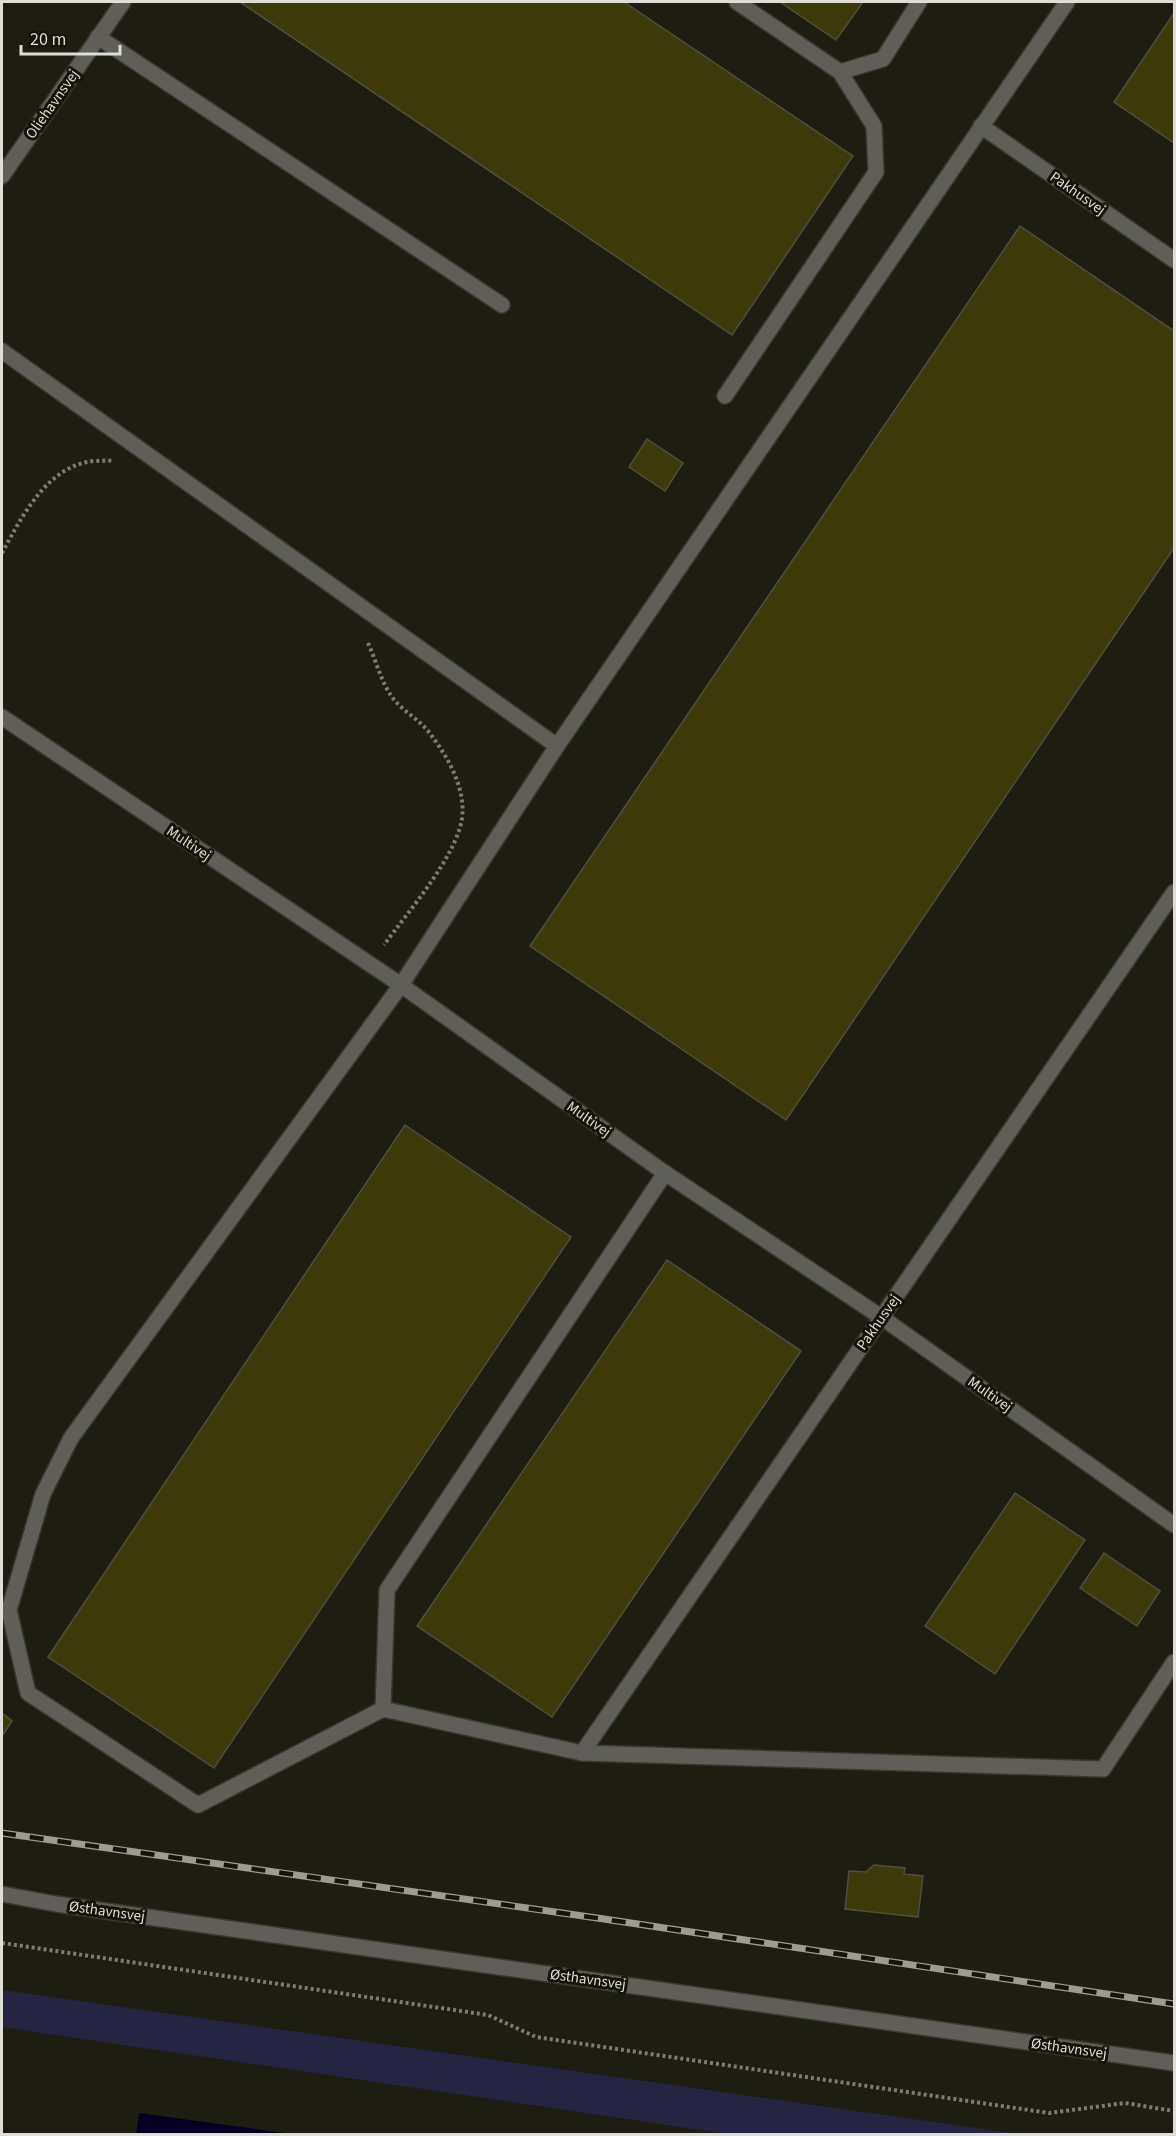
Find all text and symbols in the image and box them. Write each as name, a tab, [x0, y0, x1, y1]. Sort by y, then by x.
scale bar	[21, 18, 120, 56]
text: 20 m	[30, 27, 66, 52]
street label: Oliehavnsvej	[21, 65, 84, 143]
street label: Pakhusvej	[1046, 167, 1110, 220]
street label: Multivej	[162, 821, 215, 866]
street label: Multivej	[562, 1097, 615, 1142]
street label: Pakhusvej	[852, 1290, 905, 1354]
street label: Multivej	[963, 1372, 1016, 1417]
street label: Østhavnsvej	[68, 1896, 146, 1927]
street label: Østhavnsvej	[549, 1964, 627, 1995]
street label: Østhavnsvej	[1030, 2033, 1108, 2064]

